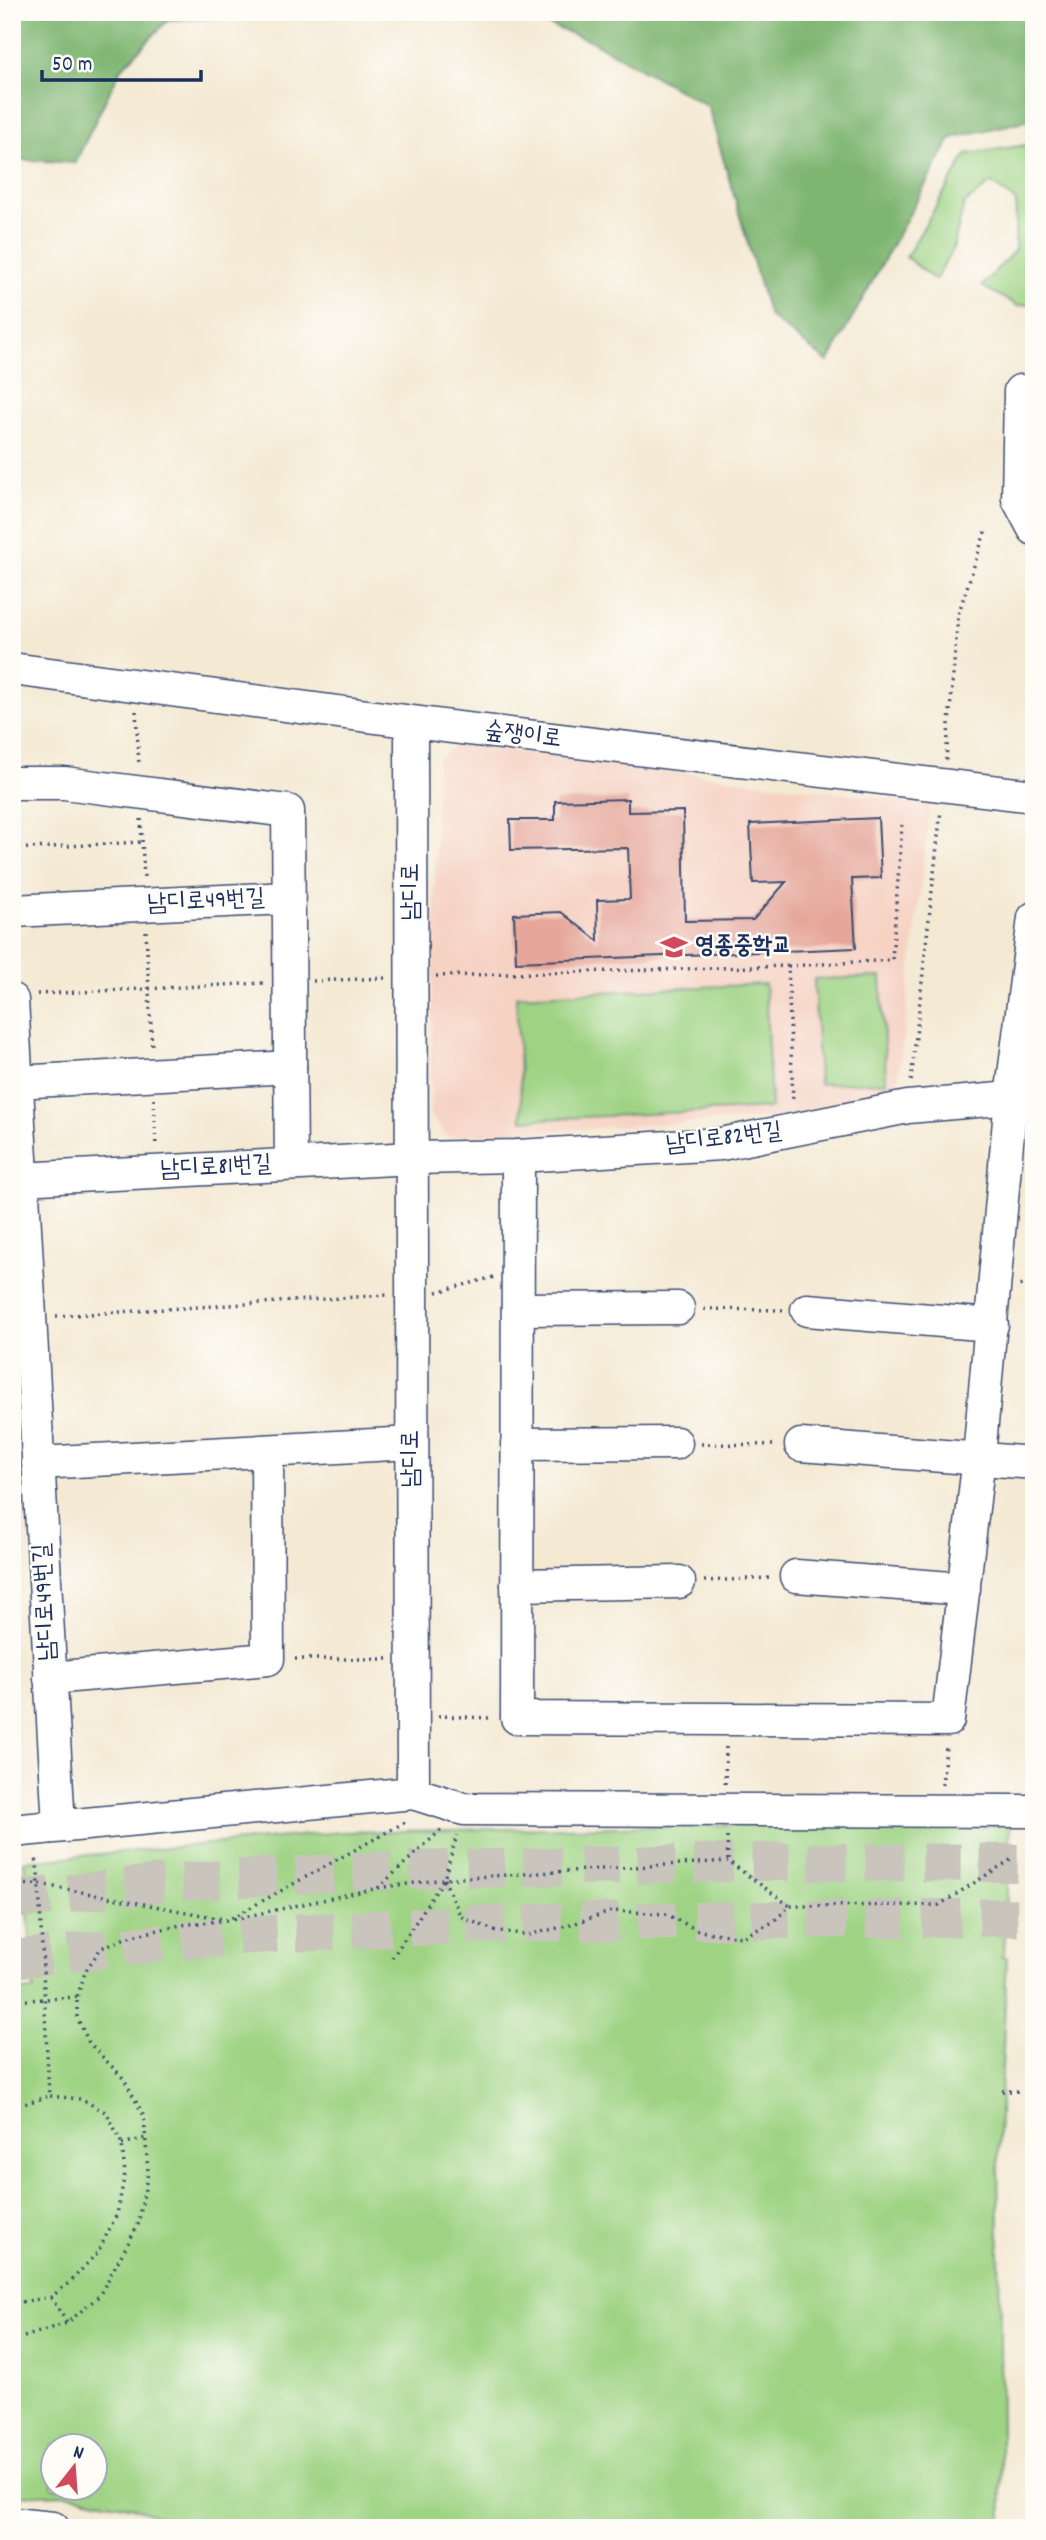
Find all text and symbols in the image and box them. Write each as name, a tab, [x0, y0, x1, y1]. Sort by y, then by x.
scale bar	[42, 38, 201, 82]
text: 50 m	[52, 51, 92, 81]
street label: 숲쟁이로	[483, 714, 563, 758]
street label: 남디로	[395, 863, 429, 921]
street label: 남디로49번길	[146, 882, 266, 922]
place label: 영종중학교	[695, 930, 792, 964]
school or university icon: 영종중학교	[659, 932, 689, 962]
street label: 남디로82번길	[664, 1115, 784, 1163]
street label: 남디로81번길	[159, 1148, 273, 1188]
street label: 남디로	[395, 1430, 429, 1488]
street label: 남디로49번길	[26, 1542, 66, 1662]
north arrow	[38, 2432, 108, 2502]
text: N	[70, 2440, 86, 2468]

